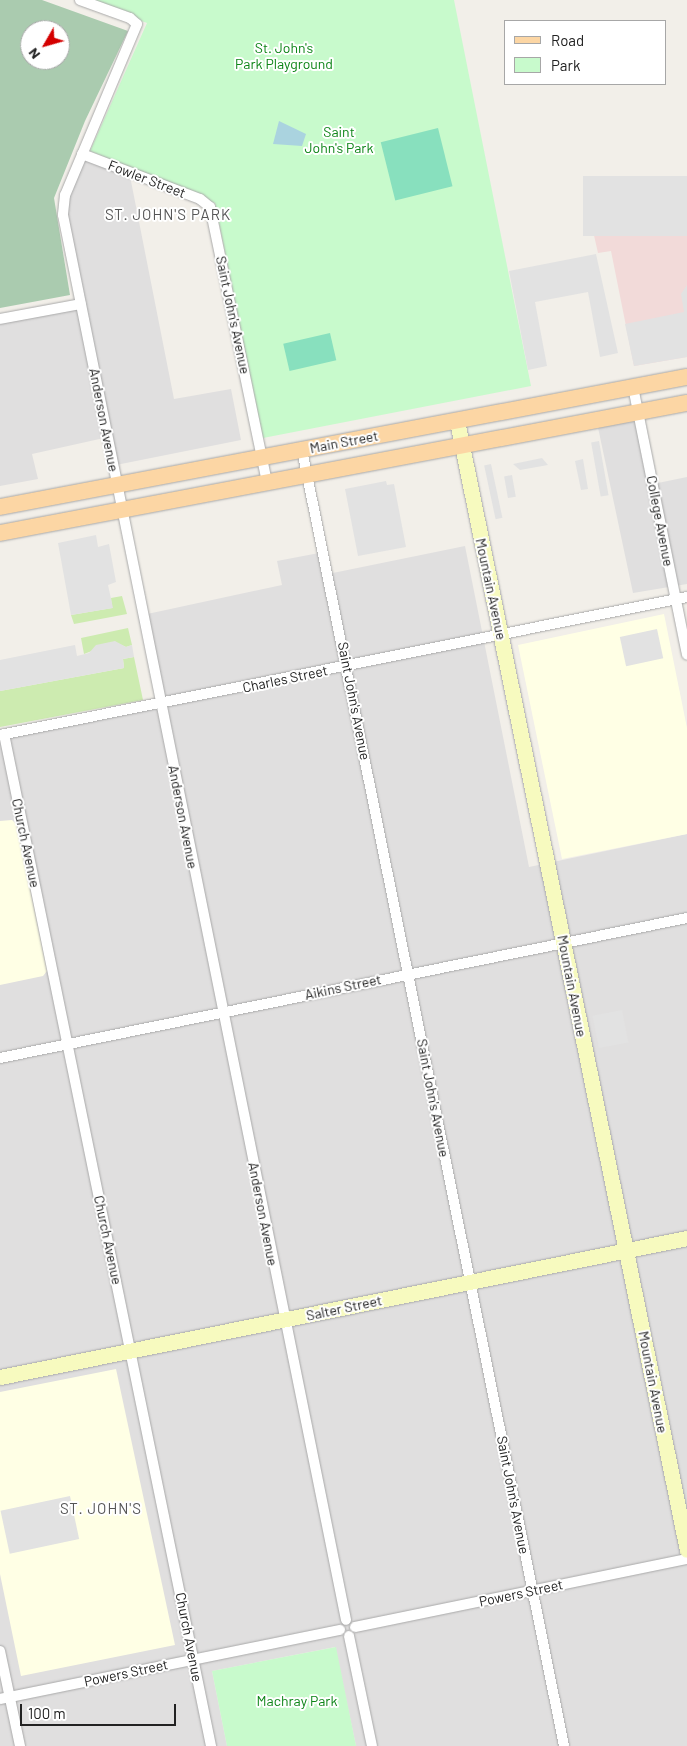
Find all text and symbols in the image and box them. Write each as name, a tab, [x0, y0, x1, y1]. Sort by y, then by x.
north arrow	[20, 20, 70, 70]
legend	[504, 20, 667, 85]
text: Road	[551, 31, 584, 49]
park label: St. John's Park Playground	[235, 40, 333, 72]
text: N	[24, 45, 43, 63]
text: Park	[551, 56, 580, 74]
park label: Saint John's Park	[305, 124, 373, 156]
street label: Fowler Street	[106, 157, 188, 201]
district label: ST. JOHN'S PARK	[103, 206, 233, 224]
street label: Saint John's Avenue	[212, 254, 254, 376]
street label: Anderson Avenue	[86, 367, 122, 473]
street label: Main Street	[308, 427, 380, 457]
street label: College Avenue	[643, 474, 677, 568]
street label: Mountain Avenue	[472, 537, 510, 641]
street label: Saint John's Avenue	[334, 640, 374, 762]
street label: Charles Street	[241, 662, 329, 696]
street label: Anderson Avenue	[165, 764, 201, 870]
street label: Church Avenue	[8, 797, 44, 889]
street label: Mountain Avenue	[554, 934, 590, 1038]
street label: Aikins Street	[303, 971, 383, 1003]
street label: Saint John's Avenue	[413, 1037, 453, 1159]
street label: Anderson Avenue	[245, 1161, 281, 1267]
street label: Church Avenue	[90, 1194, 126, 1286]
street label: Salter Street	[305, 1292, 383, 1324]
street label: Mountain Avenue	[635, 1330, 671, 1434]
street label: Saint John's Avenue	[493, 1434, 533, 1556]
district label: ST. JOHN'S	[59, 1500, 143, 1518]
street label: Powers Street	[477, 1576, 565, 1610]
street label: Church Avenue	[172, 1591, 206, 1683]
street label: Powers Street	[82, 1656, 170, 1690]
park label: Machray Park	[257, 1693, 337, 1709]
scale bar	[22, 1694, 179, 1726]
text: 100 m	[28, 1704, 66, 1722]

